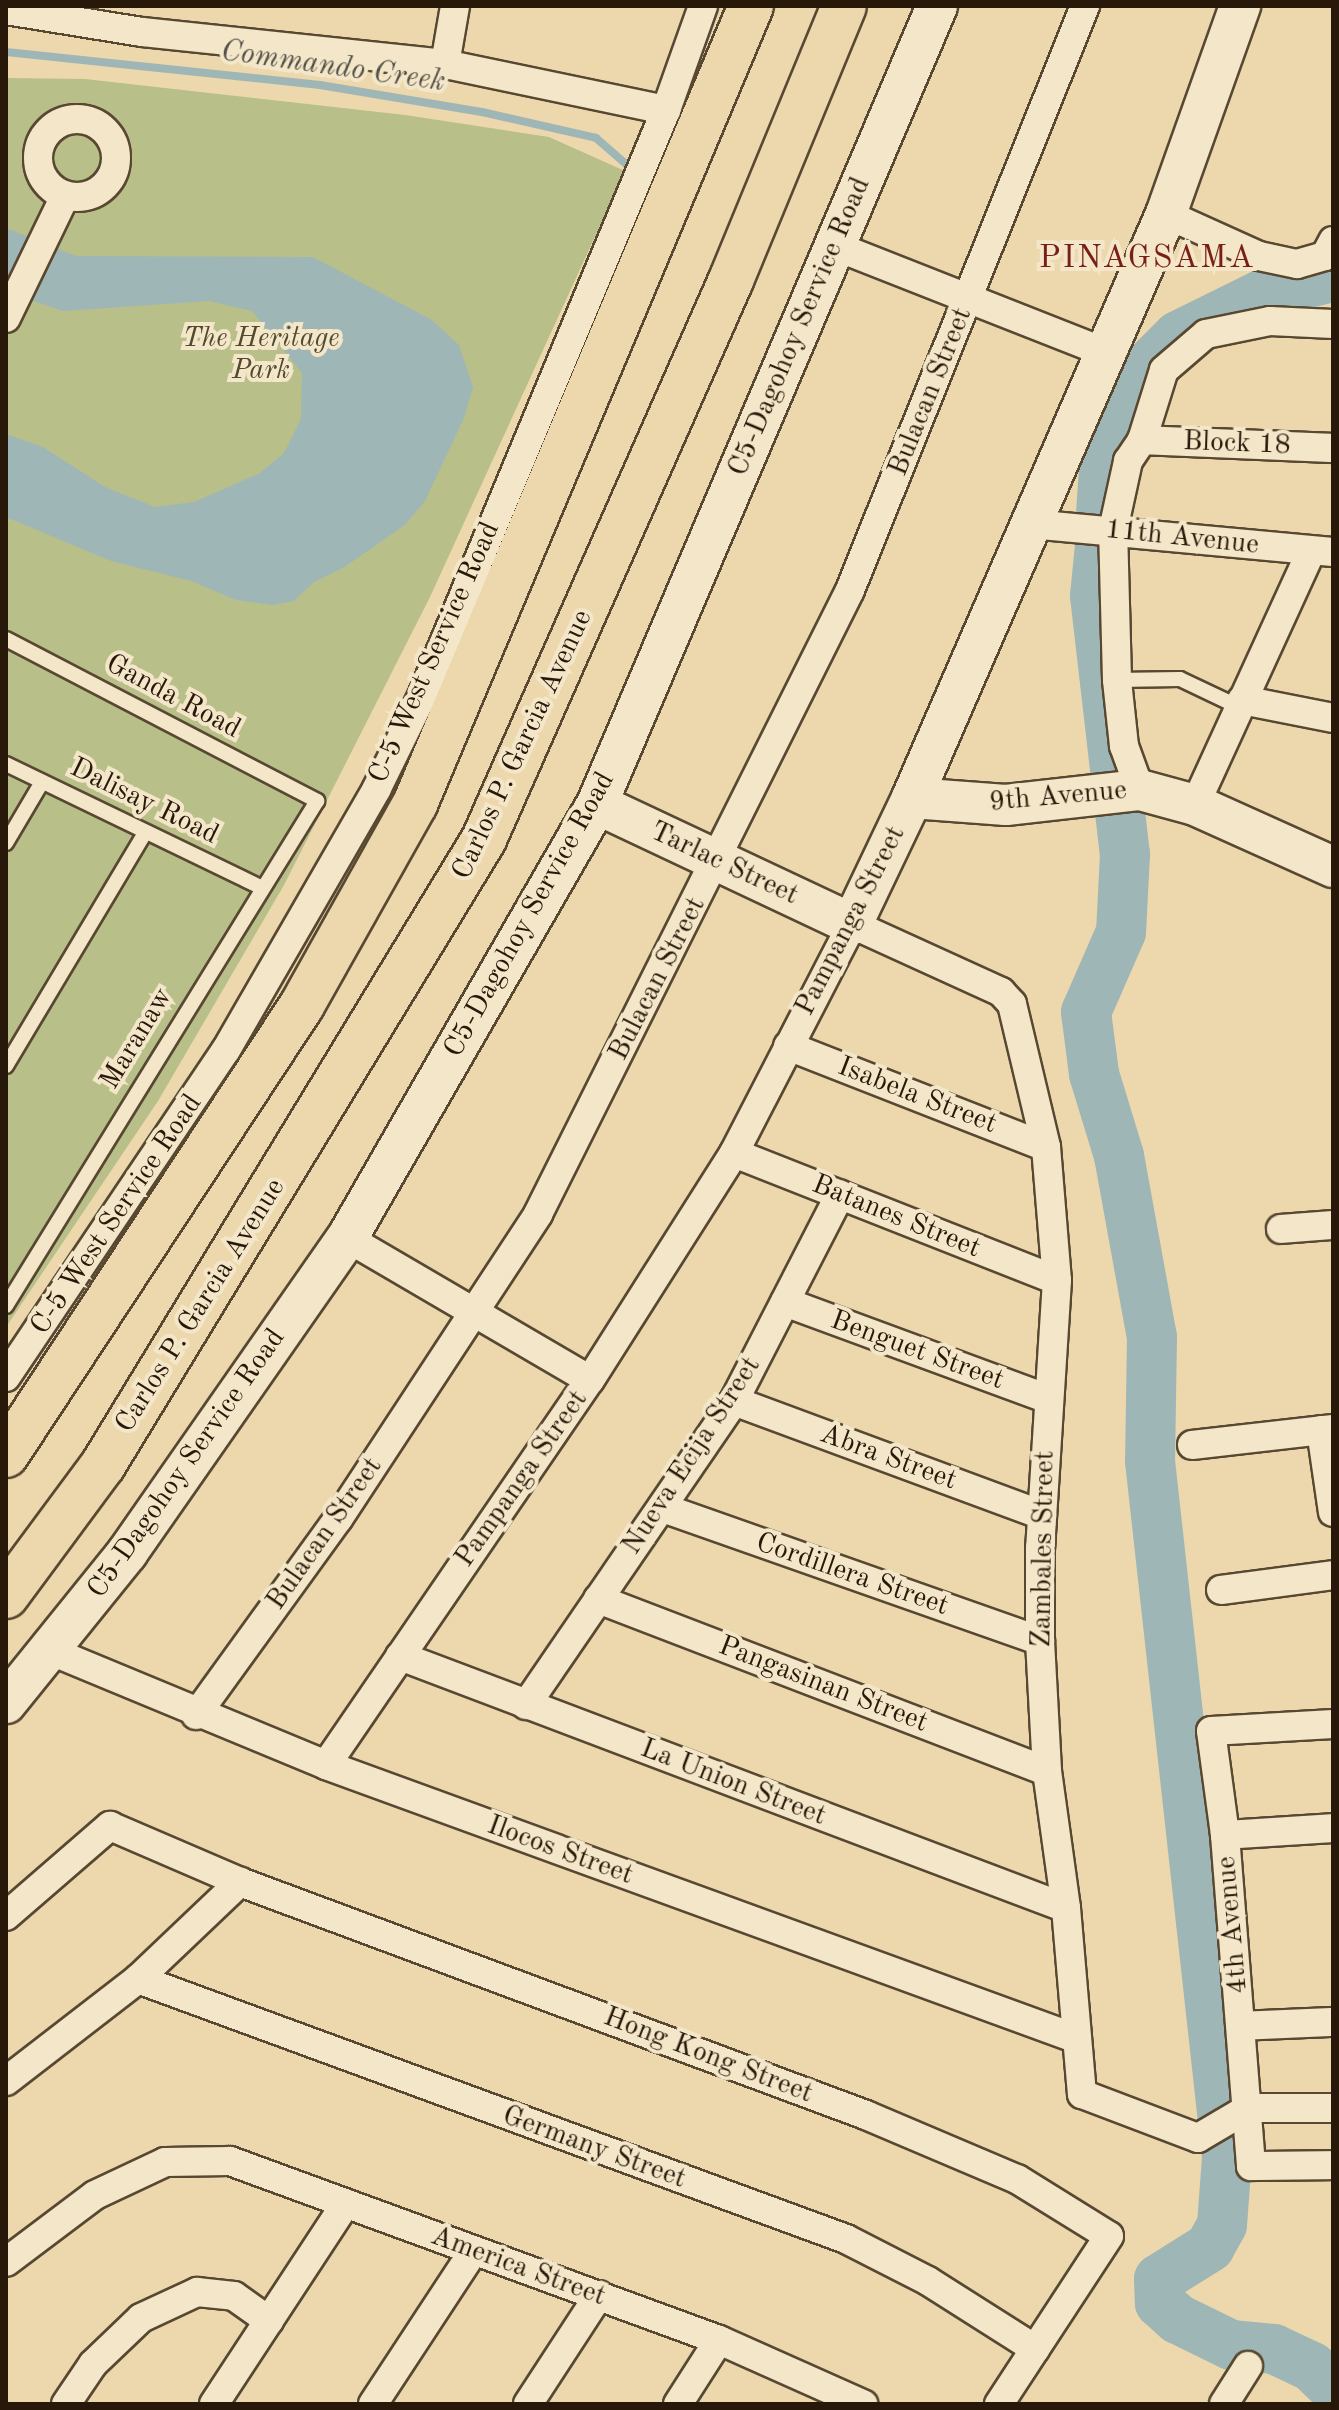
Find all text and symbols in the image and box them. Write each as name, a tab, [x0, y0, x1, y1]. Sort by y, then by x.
water label: Commando Creek	[219, 33, 447, 101]
street label: C5-Dagohoy Service Road	[722, 173, 878, 481]
district label: PINAGSAMA	[1039, 240, 1255, 278]
street label: Bulacan Street	[882, 303, 980, 481]
park label: The Heritage Park	[182, 322, 340, 388]
street label: Block 18	[1183, 425, 1291, 463]
street label: 11th Avenue	[1104, 513, 1260, 563]
street label: C-5 West Service Road	[362, 517, 508, 789]
street label: Carlos P. Garcia Avenue	[446, 605, 600, 885]
street label: Ganda Road	[100, 647, 246, 747]
street label: Dalisay Road	[64, 752, 224, 852]
street label: C5-Dagohoy Service Road	[437, 766, 623, 1064]
street label: 9th Avenue	[988, 774, 1128, 820]
street label: Tarlac Street	[645, 815, 803, 913]
street label: Pampanga Street	[789, 821, 913, 1021]
street label: Bulacan Street	[602, 892, 714, 1066]
street label: Maranaw	[94, 982, 180, 1096]
street label: Isabela Street	[833, 1050, 1001, 1142]
street label: C-5 West Service Road	[24, 1088, 210, 1342]
street label: Batanes Street	[807, 1168, 985, 1266]
street label: Carlos P. Garcia Avenue	[109, 1173, 293, 1439]
street label: Benguet Street	[826, 1304, 1008, 1398]
street label: C5-Dagohoy Service Road	[81, 1323, 293, 1605]
street label: Nueva Ecija Street	[616, 1351, 768, 1561]
street label: Pampanga Street	[448, 1384, 596, 1574]
street label: Abra Street	[815, 1418, 961, 1498]
street label: Zambales Street	[1025, 1450, 1063, 1648]
street label: Bulacan Street	[260, 1451, 390, 1617]
street label: Cordillera Street	[751, 1526, 953, 1624]
street label: Pangasinan Street	[714, 1630, 932, 1740]
street label: La Union Street	[635, 1732, 831, 1834]
street label: Ilocos Street	[482, 1809, 638, 1893]
street label: 4th Avenue	[1210, 1855, 1256, 1995]
street label: Hong Kong Street	[599, 2001, 817, 2111]
street label: Germany Street	[498, 2099, 690, 2197]
street label: America Street	[426, 2220, 610, 2314]

